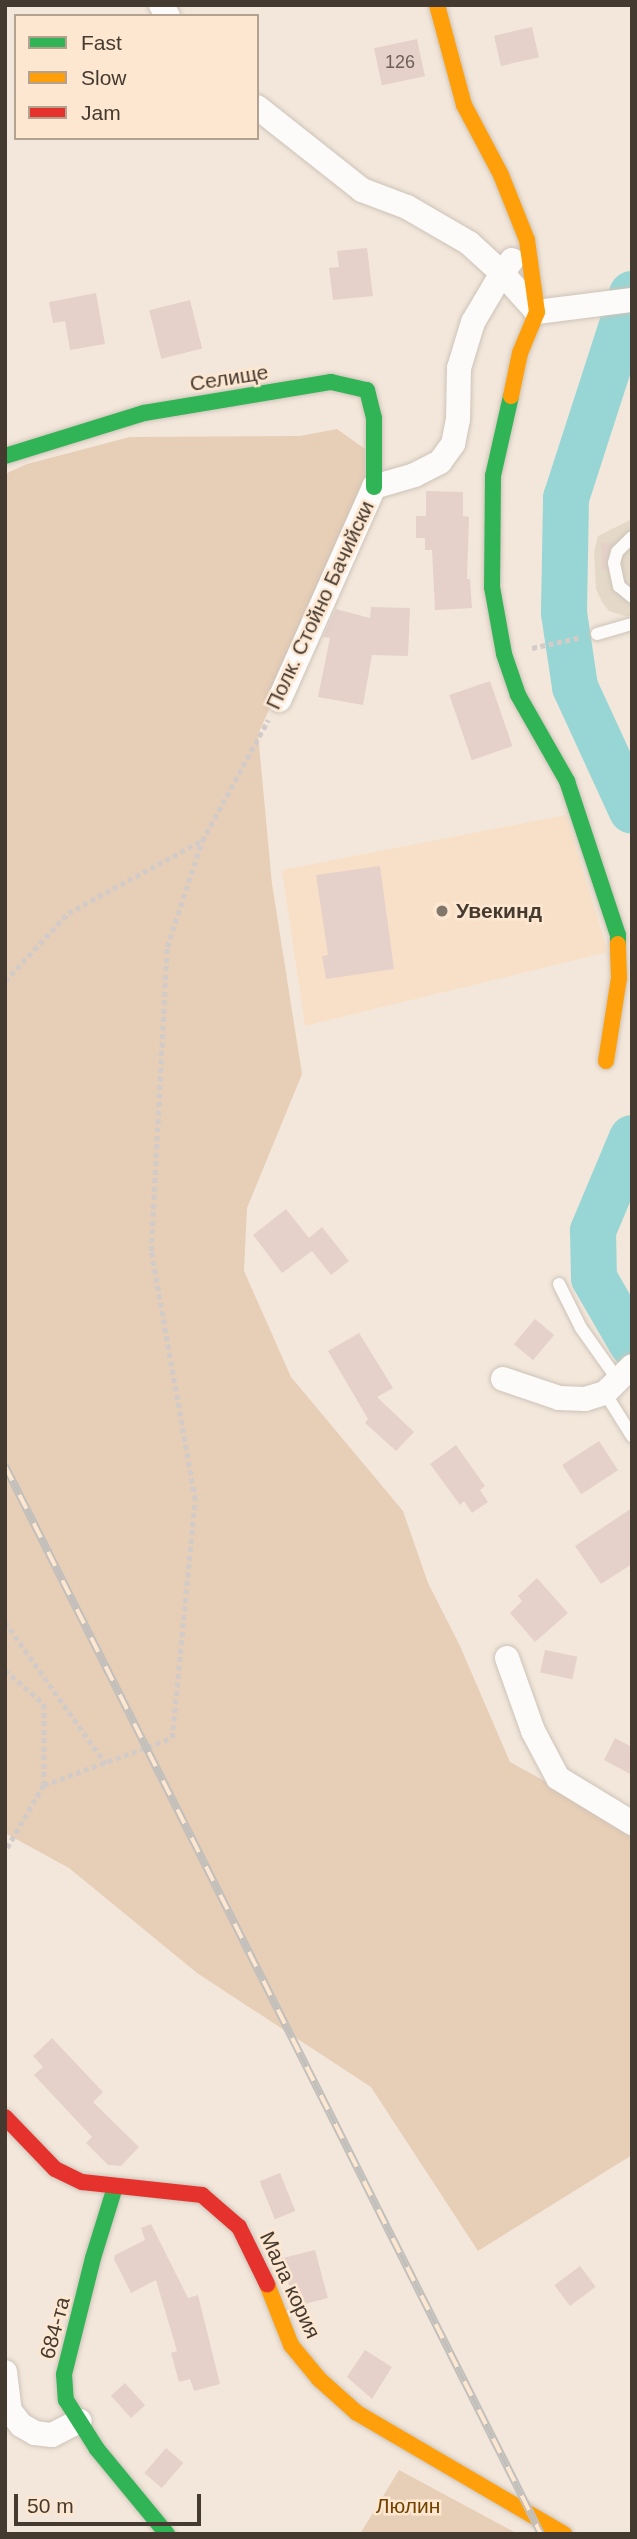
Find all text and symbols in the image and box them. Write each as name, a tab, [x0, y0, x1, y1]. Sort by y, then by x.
legend	[14, 14, 259, 140]
text: Fast	[81, 31, 122, 54]
house number: 126	[385, 51, 415, 73]
text: Slow	[81, 66, 127, 89]
text: Jam	[81, 101, 121, 124]
street label: Селище	[188, 359, 270, 397]
street label: Полк. Стойно Бачийски	[261, 497, 379, 713]
place label: Увекинд	[456, 898, 542, 924]
marker: Увекинд	[434, 903, 450, 919]
street label: Мала кория	[254, 2228, 326, 2342]
street label: 684-та	[35, 2294, 75, 2362]
scale bar	[18, 2480, 205, 2524]
park label: Люлин	[376, 2493, 440, 2519]
text: 50 m	[27, 2494, 74, 2517]

